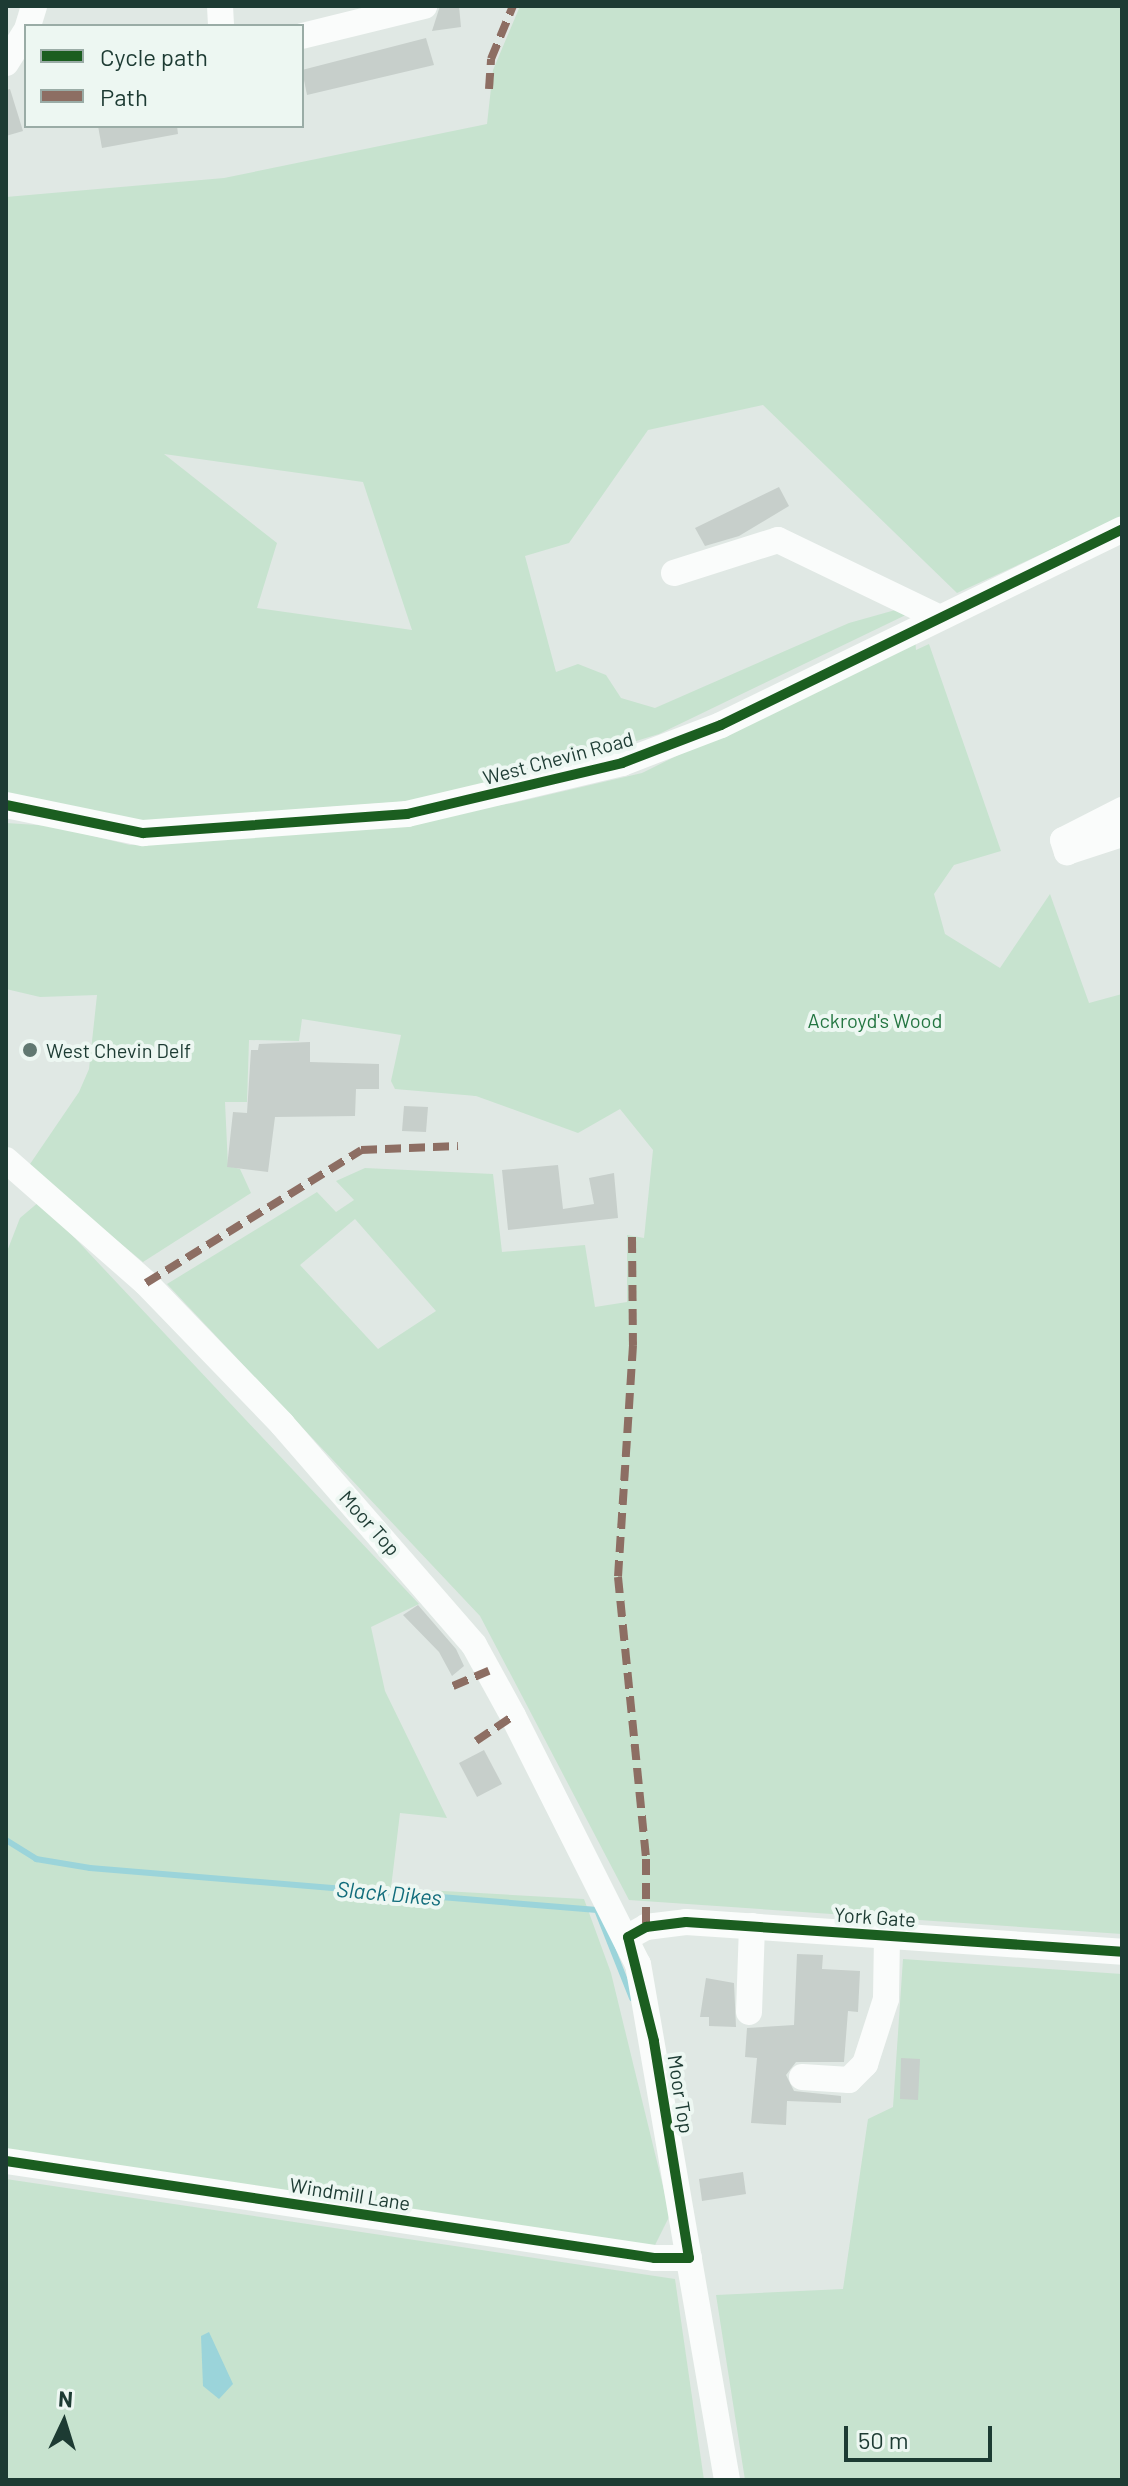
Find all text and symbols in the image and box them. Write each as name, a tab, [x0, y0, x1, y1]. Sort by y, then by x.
legend	[24, 24, 304, 128]
text: Cycle path	[100, 42, 208, 71]
text: Path	[100, 82, 148, 111]
street label: West Chevin Road	[480, 726, 636, 790]
park label: Ackroyd's Wood	[808, 1008, 942, 1032]
place label: West Chevin Delf	[46, 1038, 191, 1062]
marker: West Chevin Delf	[21, 1041, 39, 1059]
street label: Moor Top	[335, 1486, 405, 1560]
water label: Slack Dikes	[335, 1875, 443, 1911]
street label: York Gate	[833, 1902, 917, 1932]
street label: Moor Top	[663, 2053, 699, 2135]
street label: Windmill Lane	[288, 2173, 412, 2215]
north arrow	[24, 2382, 104, 2462]
text: N	[57, 2385, 74, 2412]
scale bar	[848, 2410, 996, 2460]
text: 50 m	[858, 2425, 909, 2454]

